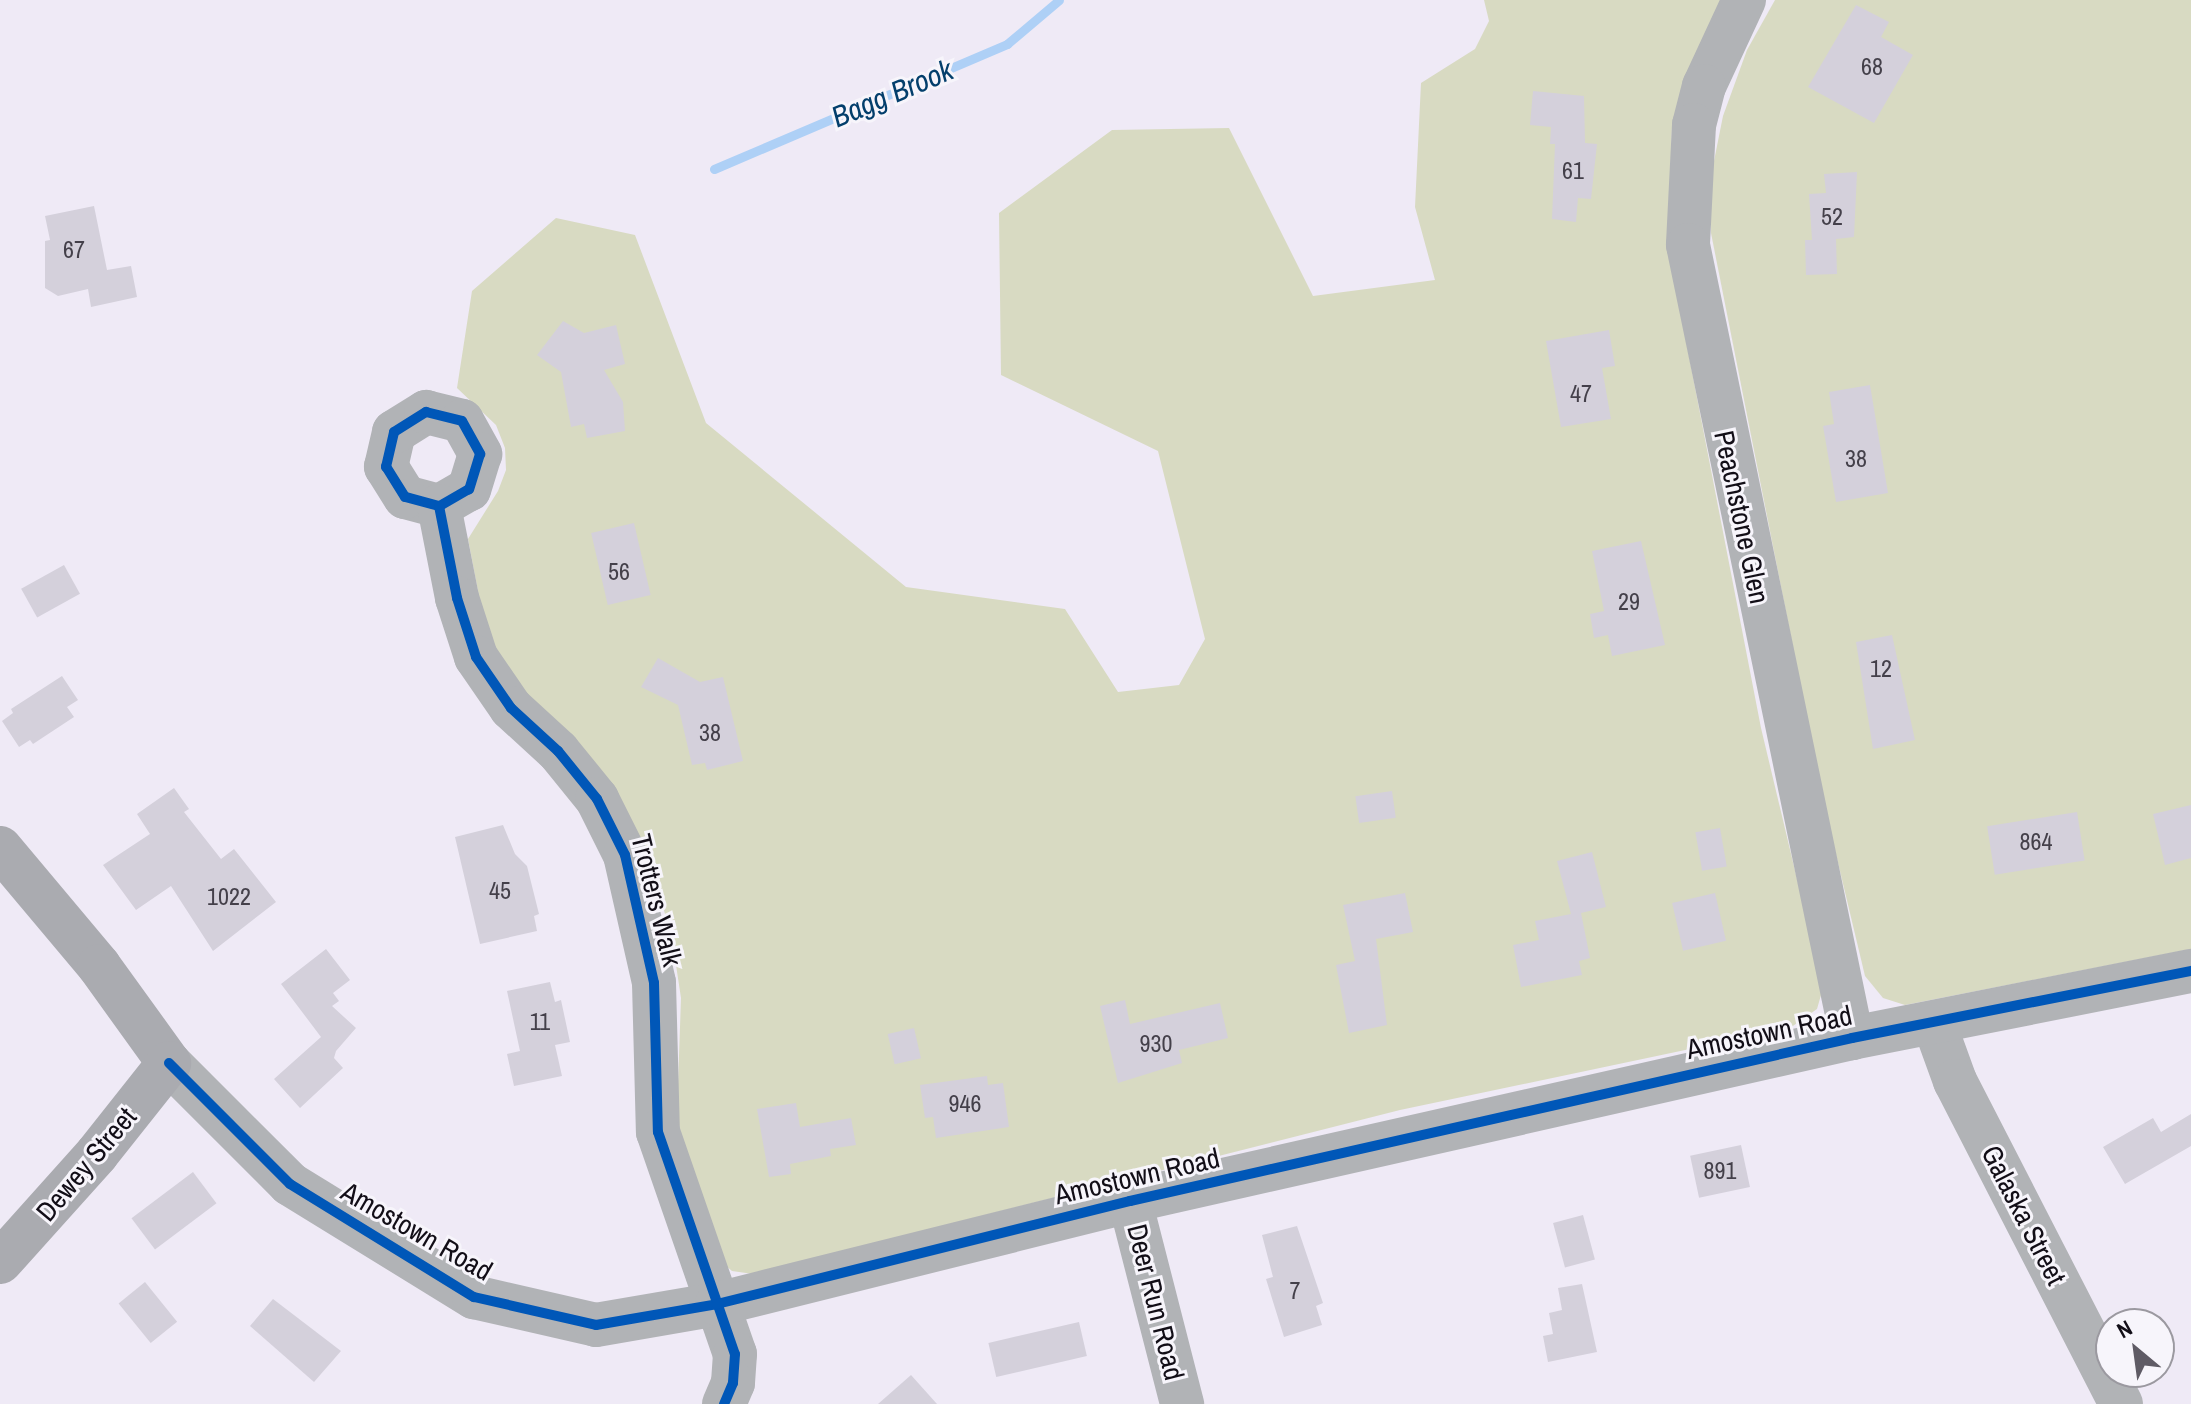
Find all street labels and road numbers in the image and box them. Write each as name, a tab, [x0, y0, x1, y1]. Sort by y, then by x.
street label: Peachstone Glen	[1707, 427, 1777, 607]
street label: Trotters Walk	[624, 831, 690, 969]
street label: Amostown Road	[1683, 998, 1855, 1066]
street label: Dewey Street	[29, 1100, 143, 1228]
street label: Galaska Street	[1975, 1140, 2073, 1290]
street label: Amostown Road	[1051, 1141, 1223, 1211]
street label: Amostown Road	[336, 1174, 498, 1288]
street label: Deer Run Road	[1120, 1221, 1192, 1383]

